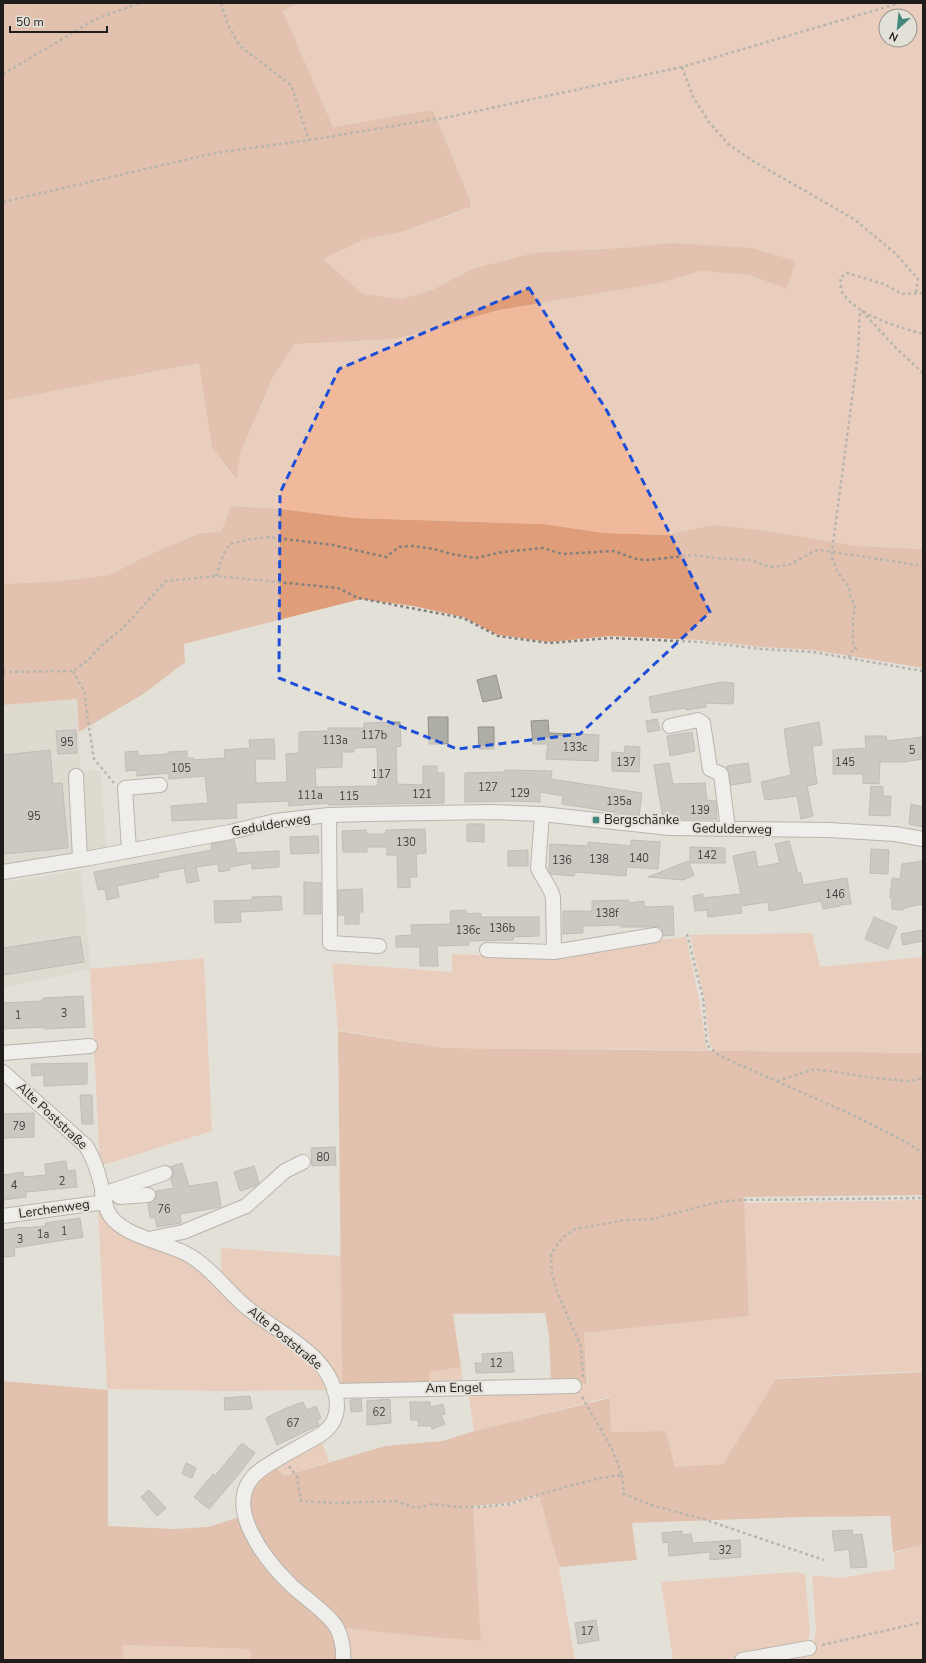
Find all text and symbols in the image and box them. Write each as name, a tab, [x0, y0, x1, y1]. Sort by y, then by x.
scale bar	[10, 8, 107, 34]
north arrow	[878, 8, 918, 48]
text: 50 m	[16, 14, 44, 30]
text: N	[887, 28, 901, 45]
house number: 117b	[361, 728, 387, 743]
house number: 113a	[322, 733, 348, 748]
house number: 95	[60, 735, 74, 750]
house number: 133c	[563, 740, 587, 755]
house number: 5	[909, 743, 916, 758]
house number: 137	[616, 755, 636, 770]
house number: 145	[835, 755, 855, 770]
house number: 105	[171, 761, 191, 776]
house number: 117	[371, 767, 391, 782]
house number: 127	[478, 780, 498, 795]
house number: 129	[510, 786, 530, 801]
house number: 121	[412, 787, 432, 802]
house number: 111a	[297, 788, 323, 803]
house number: 115	[339, 789, 359, 804]
house number: 135a	[606, 794, 632, 809]
house number: 139	[690, 803, 710, 818]
house number: 95	[27, 809, 41, 824]
street label: Gedulderweg	[230, 809, 312, 841]
place label: Bergschänke	[604, 811, 679, 829]
marker: Bergschänke	[591, 815, 601, 825]
street label: Gedulderweg	[692, 819, 772, 839]
house number: 130	[396, 835, 416, 850]
house number: 142	[697, 848, 717, 863]
house number: 140	[629, 851, 649, 866]
house number: 138	[589, 852, 609, 867]
house number: 136	[552, 853, 572, 868]
house number: 146	[825, 887, 845, 902]
house number: 138f	[595, 906, 619, 921]
house number: 136b	[489, 921, 515, 936]
house number: 136c	[456, 923, 480, 938]
house number: 3	[61, 1006, 67, 1021]
house number: 1	[15, 1008, 21, 1023]
street label: Alte Poststraße	[13, 1078, 91, 1154]
house number: 79	[12, 1119, 26, 1134]
house number: 80	[316, 1150, 330, 1165]
house number: 2	[59, 1174, 65, 1189]
house number: 4	[11, 1178, 18, 1193]
street label: Lerchenweg	[17, 1195, 91, 1223]
house number: 76	[157, 1202, 171, 1217]
house number: 1	[61, 1224, 67, 1239]
house number: 1a	[37, 1227, 49, 1242]
house number: 3	[17, 1232, 23, 1247]
street label: Alte Poststraße	[244, 1302, 326, 1374]
house number: 12	[489, 1356, 503, 1371]
street label: Am Engel	[425, 1378, 483, 1397]
house number: 62	[372, 1405, 386, 1420]
house number: 67	[286, 1416, 300, 1431]
house number: 32	[718, 1543, 732, 1558]
house number: 17	[580, 1624, 594, 1639]

